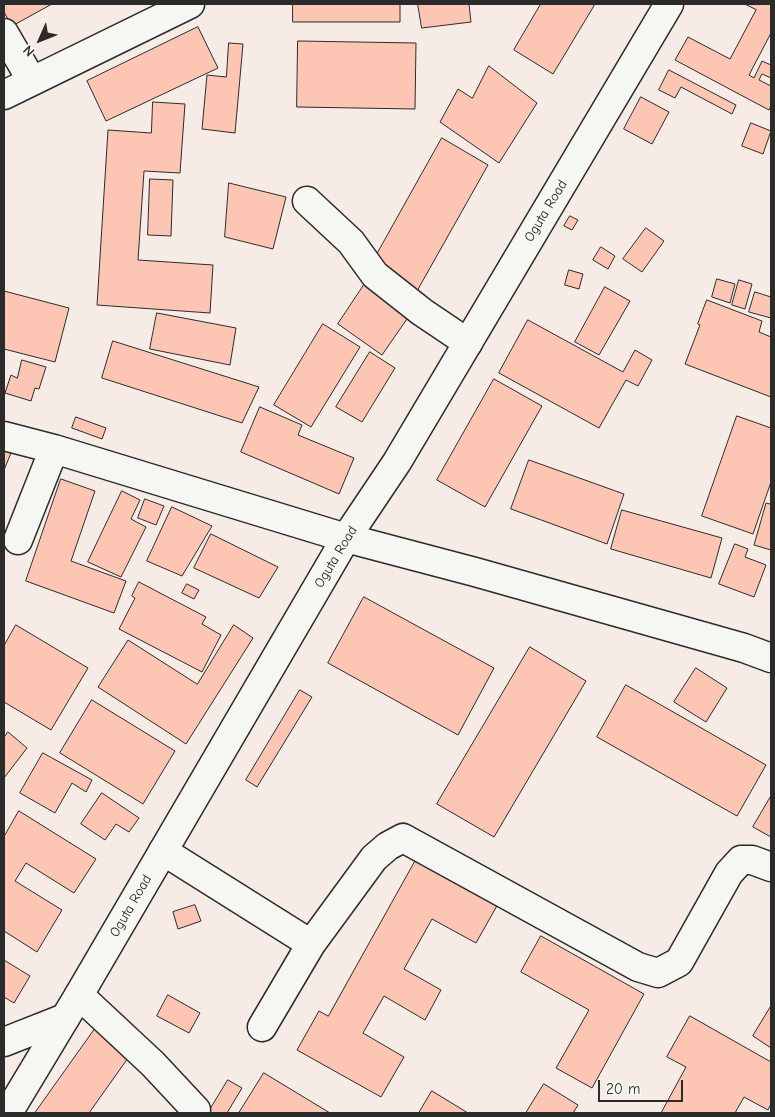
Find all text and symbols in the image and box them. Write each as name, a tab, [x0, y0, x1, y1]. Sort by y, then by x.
north arrow	[15, 15, 65, 65]
text: N	[20, 42, 38, 60]
street label: Oguta Road	[521, 177, 571, 245]
street label: Oguta Road	[311, 523, 361, 591]
street label: Oguta Road	[106, 872, 156, 940]
scale bar	[600, 1070, 685, 1102]
text: 20 m	[606, 1080, 640, 1098]

